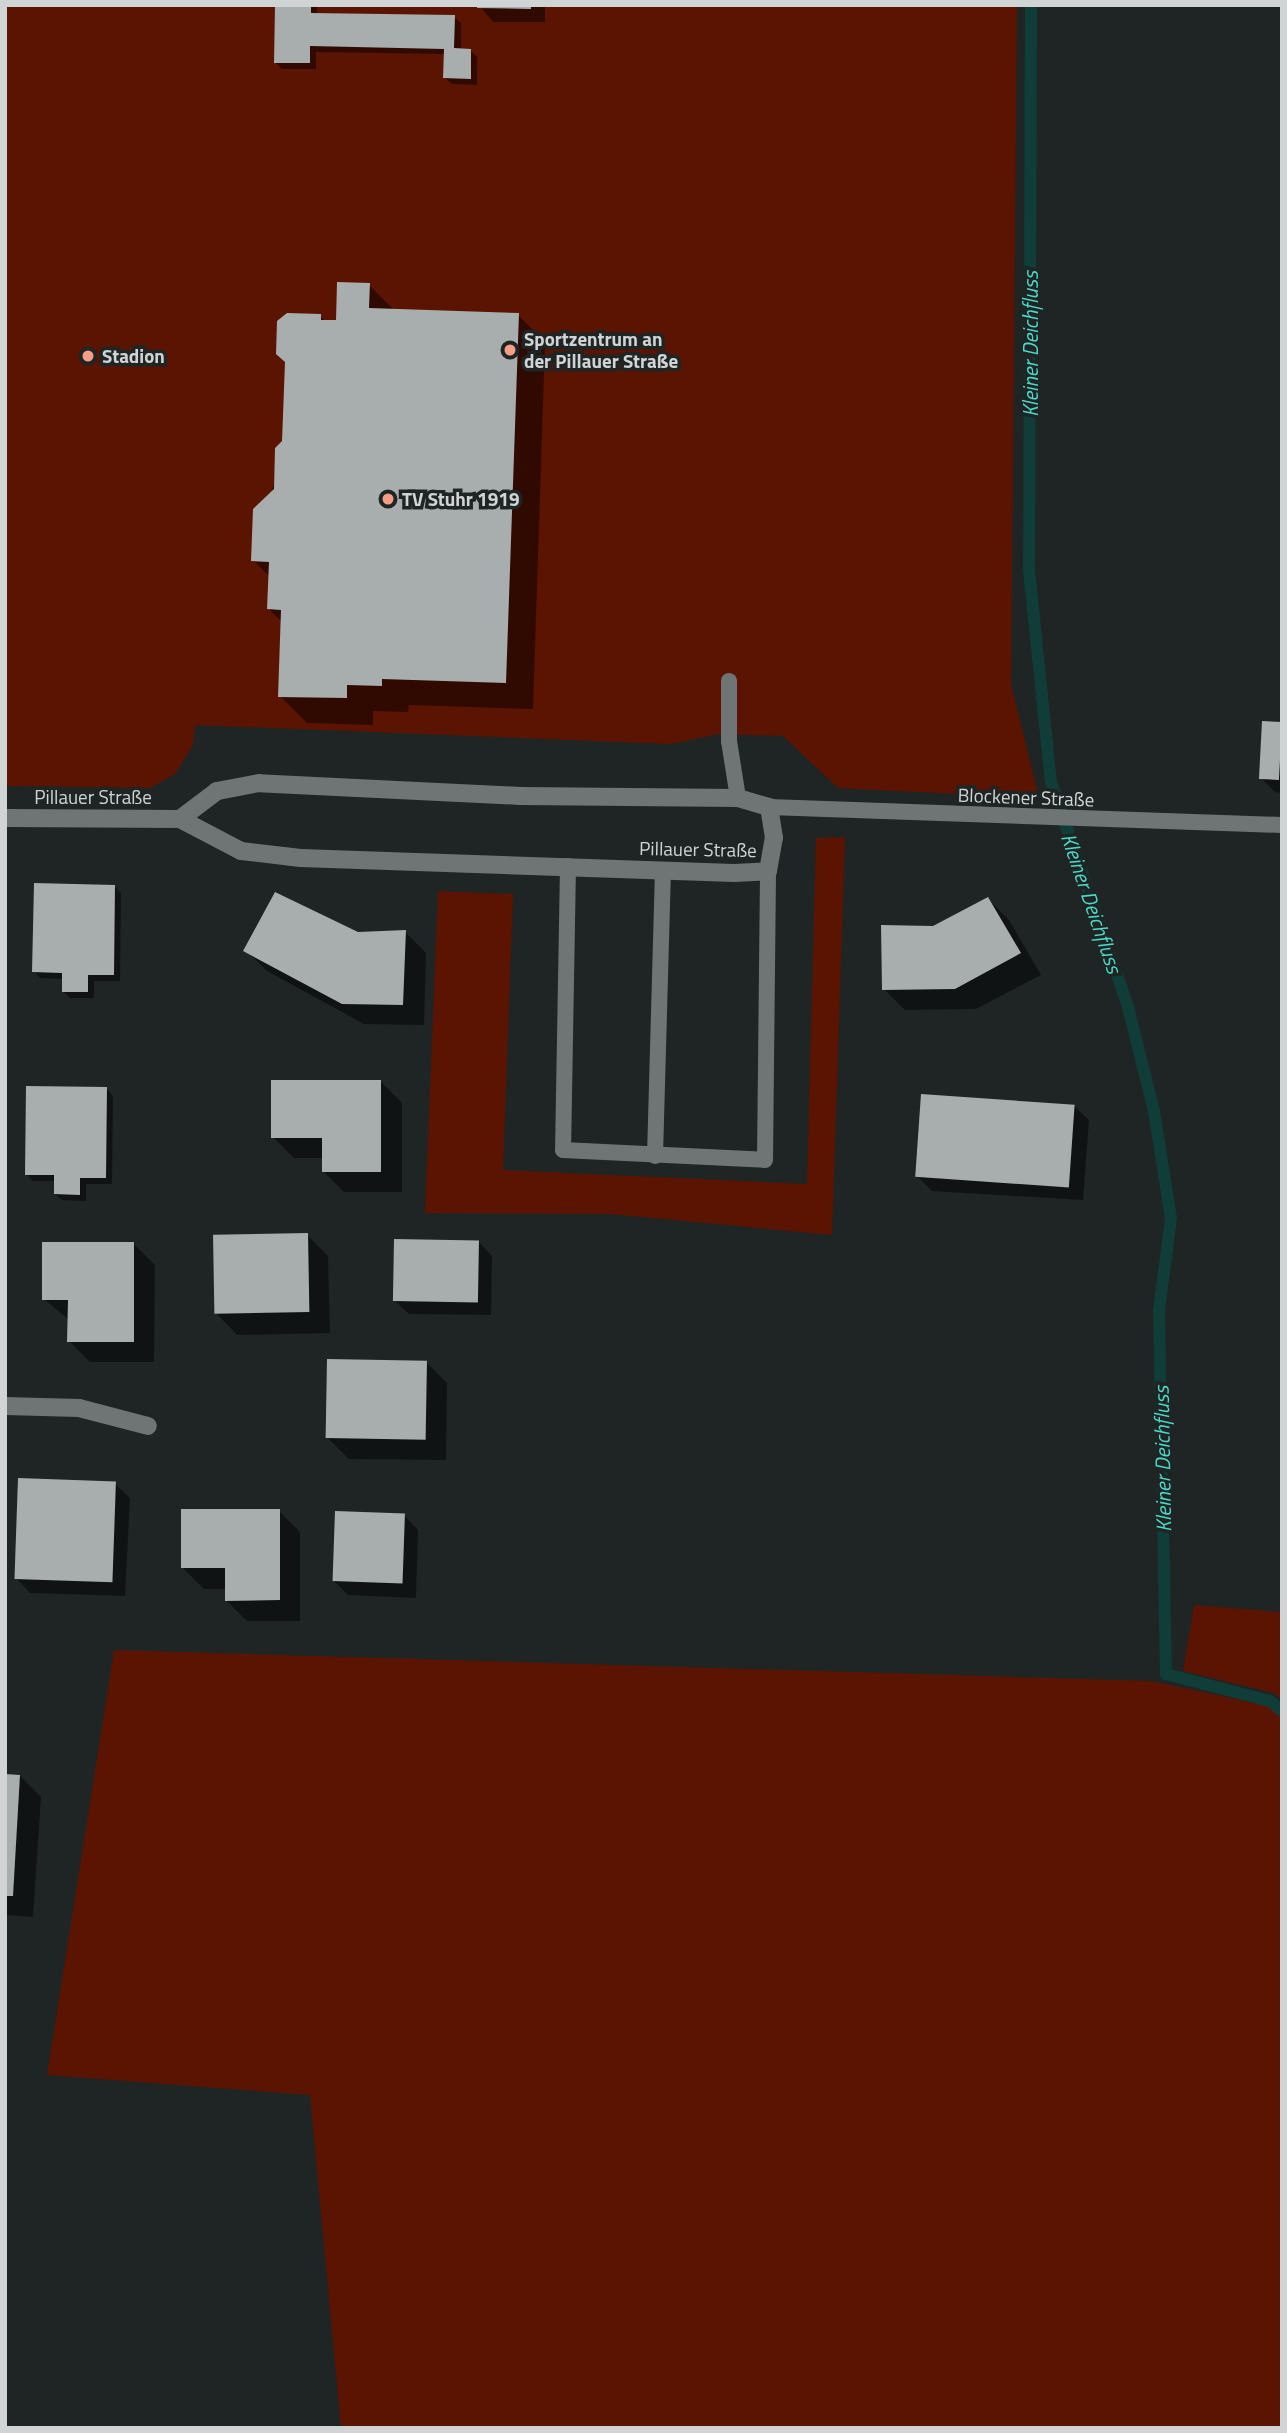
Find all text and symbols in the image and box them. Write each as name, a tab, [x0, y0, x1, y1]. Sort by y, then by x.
water label: Kleiner Deichfluss	[1017, 271, 1043, 417]
place label: Sportzentrum an der Pillauer Straße	[524, 328, 678, 372]
marker: Sportzentrum an der Pillauer Straße	[502, 342, 518, 358]
place label: Stadion	[102, 345, 165, 367]
marker: Stadion	[80, 348, 96, 364]
place label: TV Stuhr 1919	[402, 488, 520, 510]
marker: TV Stuhr 1919	[380, 491, 396, 507]
street label: Blockener Straße	[957, 783, 1095, 811]
street label: Pillauer Straße	[34, 786, 152, 808]
water label: Kleiner Deichfluss	[1056, 830, 1128, 976]
street label: Pillauer Straße	[639, 837, 757, 861]
water label: Kleiner Deichfluss	[1148, 1386, 1176, 1532]

